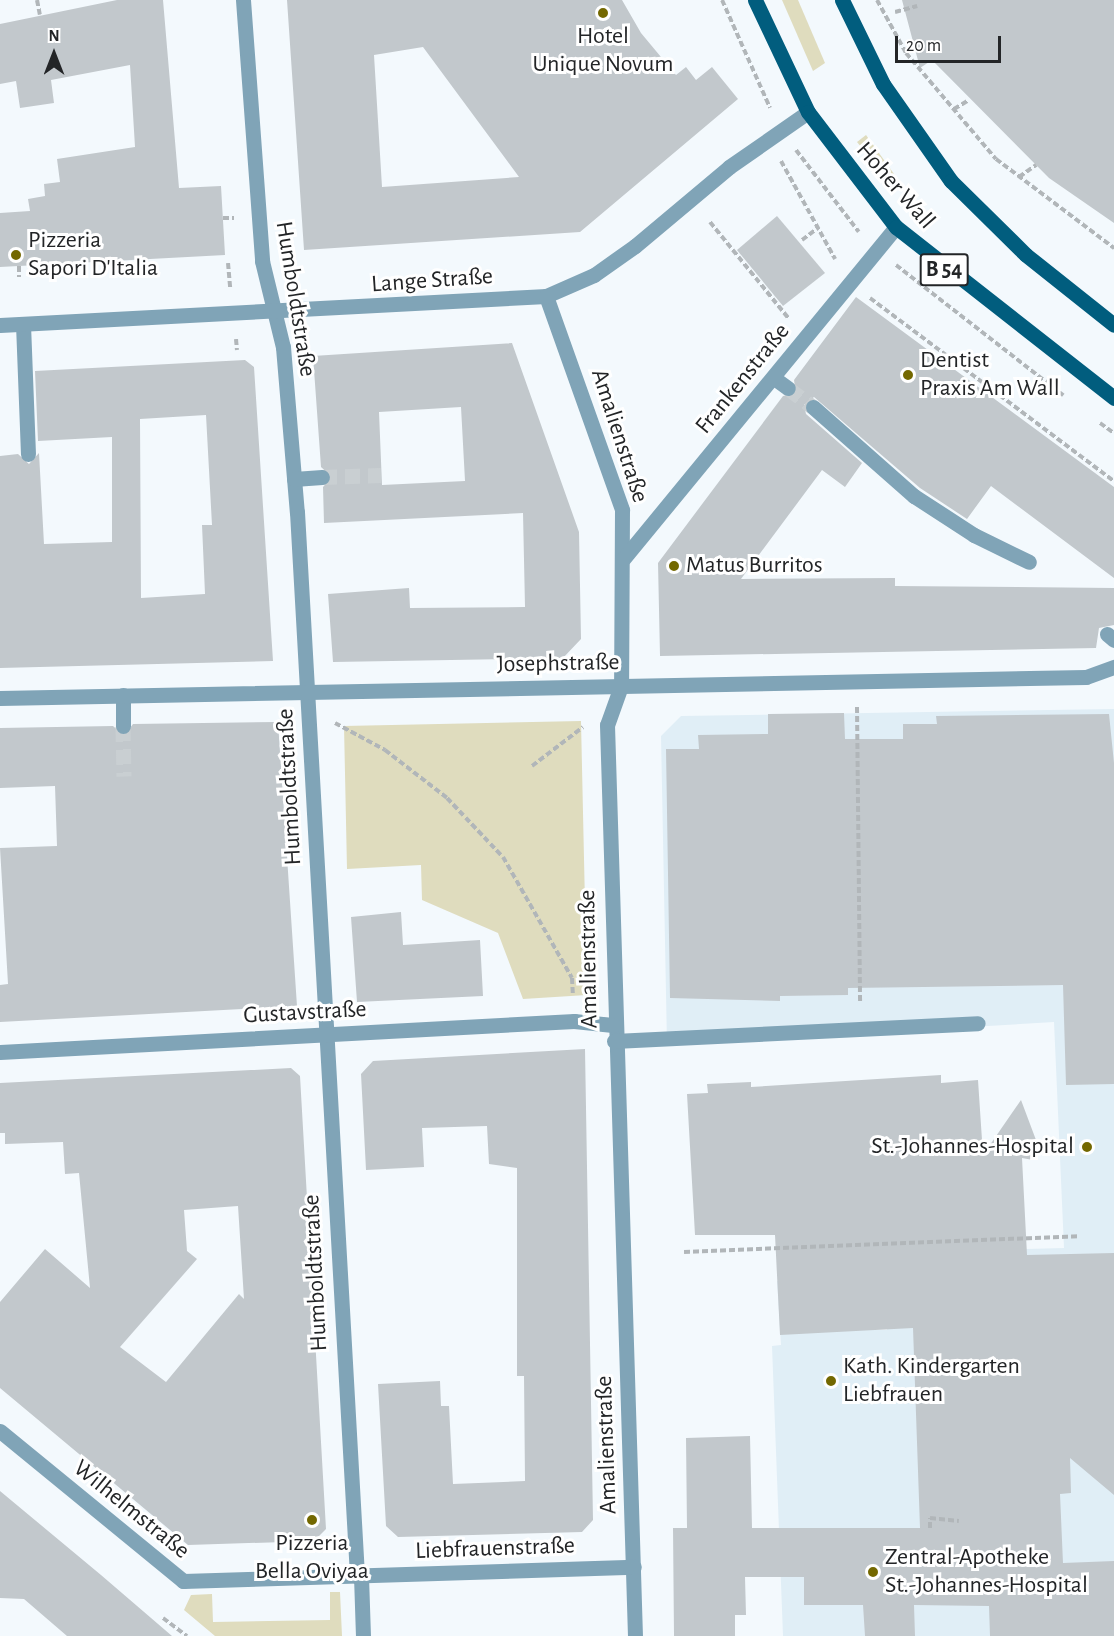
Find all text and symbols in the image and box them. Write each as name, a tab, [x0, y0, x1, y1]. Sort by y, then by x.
marker: Hotel Unique Novum	[596, 6, 610, 20]
place label: Hotel Unique Novum	[533, 23, 673, 79]
north arrow	[24, 24, 84, 84]
scale bar	[898, 24, 1004, 62]
text: N	[48, 28, 60, 44]
text: 20 m	[906, 37, 941, 55]
street label: Hoher Wall	[849, 137, 941, 235]
street label: Humboldtstraße	[268, 219, 322, 379]
place label: Pizzeria Sapori D'Italia	[28, 227, 158, 283]
marker: Pizzeria Sapori D'Italia	[9, 248, 23, 262]
road number: B 54	[918, 251, 970, 289]
street label: Lange Straße	[370, 262, 494, 300]
street label: Frankenstraße	[690, 318, 796, 440]
place label: Dentist Praxis Am Wall	[920, 347, 1060, 403]
street label: Amalienstraße	[584, 366, 654, 506]
marker: Dentist Praxis Am Wall	[901, 368, 915, 382]
place label: Matus Burritos	[686, 552, 823, 580]
marker: Matus Burritos	[667, 559, 681, 573]
street label: Josephstraße	[496, 649, 620, 679]
street label: Humboldtstraße	[272, 708, 308, 866]
street label: Amalienstraße	[573, 889, 605, 1029]
street label: Gustavstraße	[243, 995, 367, 1031]
place label: St.-Johannes-Hospital	[871, 1133, 1074, 1161]
marker: St.-Johannes-Hospital	[1078, 1138, 1096, 1156]
street label: Humboldtstraße	[298, 1194, 334, 1352]
place label: Kath. Kindergarten Liebfrauen	[843, 1353, 1020, 1409]
marker: Kath. Kindergarten Liebfrauen	[824, 1374, 838, 1388]
street label: Amalienstraße	[590, 1375, 624, 1515]
street label: Wilhelmstraße	[67, 1454, 195, 1566]
marker: Pizzeria Bella Oviyaa	[305, 1513, 319, 1527]
place label: Pizzeria Bella Oviyaa	[255, 1530, 369, 1586]
street label: Liebfrauenstraße	[415, 1532, 575, 1566]
place label: Zentral-Apotheke St.-Johannes-Hospital	[885, 1544, 1088, 1600]
marker: Zentral-Apotheke St.-Johannes-Hospital	[866, 1565, 880, 1579]

